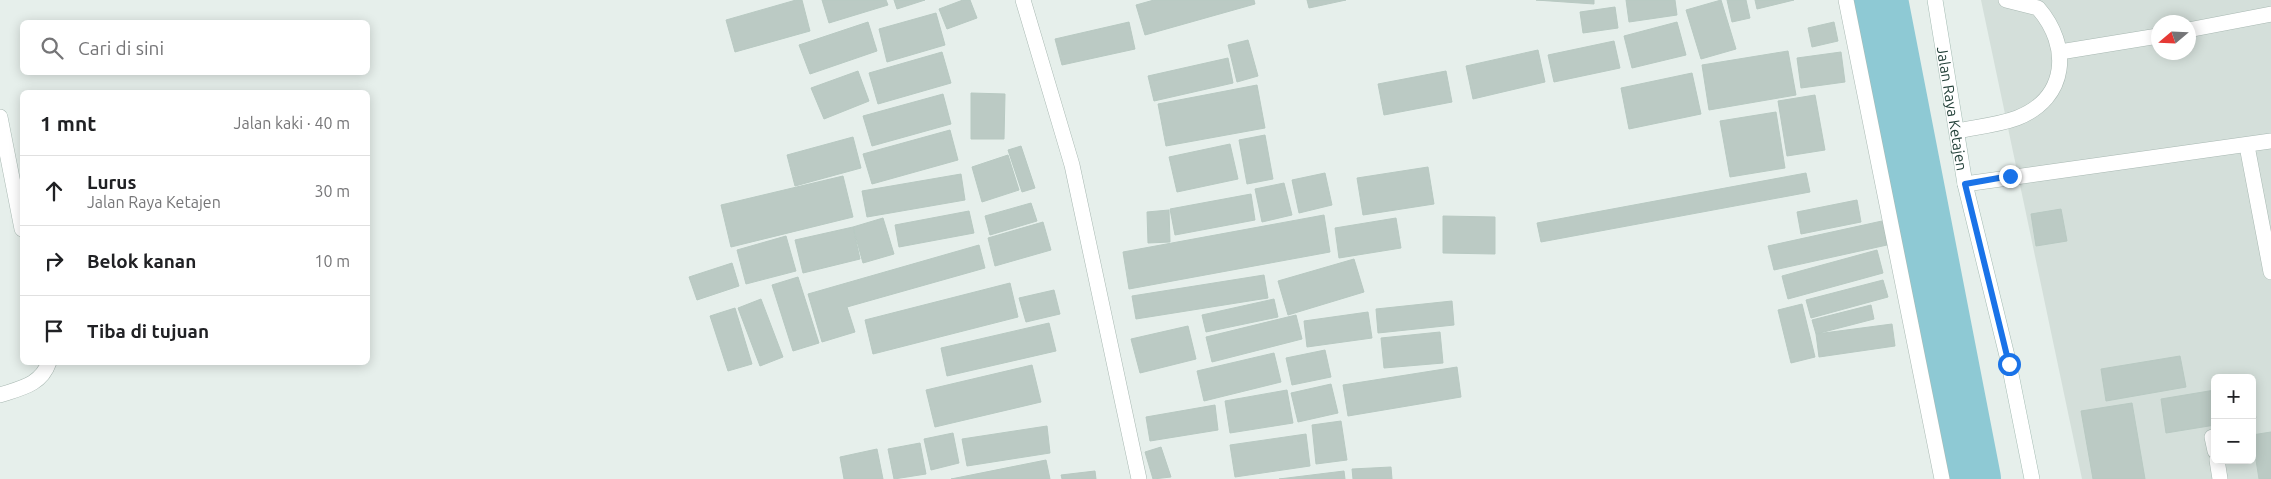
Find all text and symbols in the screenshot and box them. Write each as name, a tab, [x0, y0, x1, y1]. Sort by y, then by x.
north arrow	[2151, 15, 2196, 60]
search box	[20, 20, 370, 75]
icon: search	[38, 34, 66, 62]
text: Cari di sini	[78, 37, 164, 59]
street label: Jalan Raya Ketajen	[1934, 45, 1971, 172]
text: 1 mnt	[40, 111, 96, 135]
text: Jalan kaki · 40 m	[234, 114, 350, 132]
route end	[1999, 165, 2022, 188]
text: Lurus	[87, 171, 136, 193]
icon: ahead	[40, 177, 68, 205]
text: 30 m	[314, 182, 350, 200]
text: Jalan Raya Ketajen	[87, 193, 221, 211]
icon: right	[40, 247, 68, 275]
text: Belok kanan	[87, 250, 196, 272]
text: 10 m	[314, 252, 350, 270]
icon: arrive	[40, 317, 68, 345]
text: Tiba di tujuan	[87, 320, 209, 342]
route start	[1998, 353, 2021, 376]
map controls	[2211, 374, 2256, 464]
button: +	[2211, 374, 2256, 419]
button: −	[2211, 419, 2256, 464]

